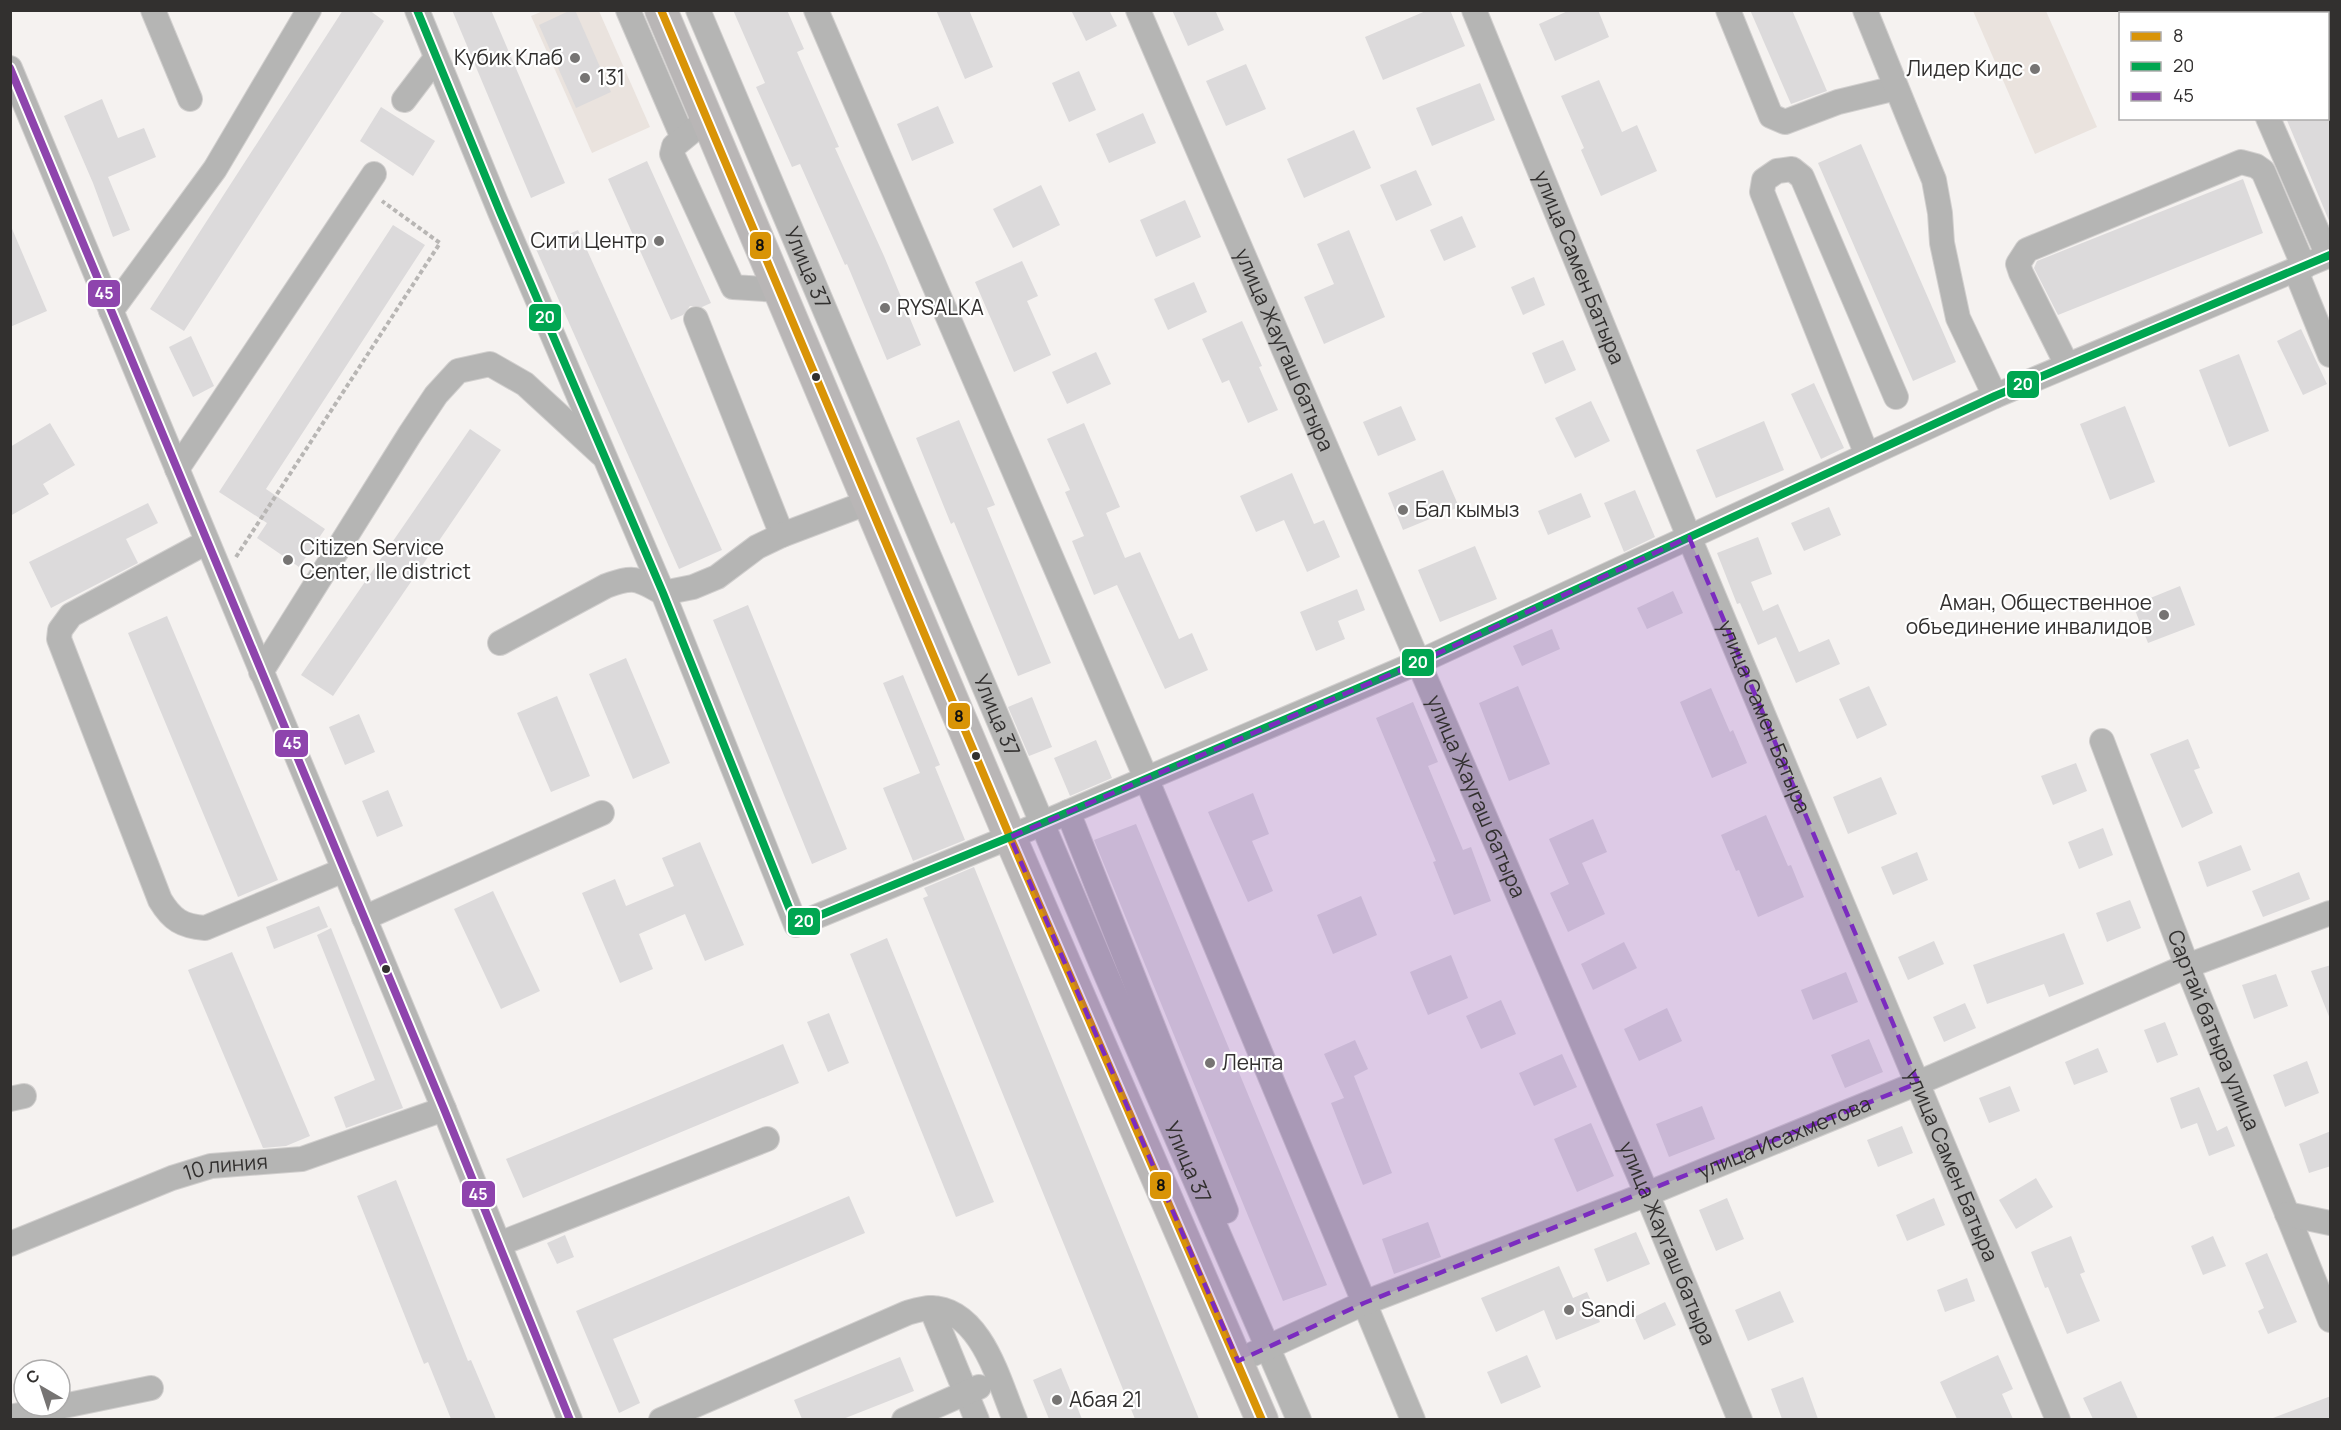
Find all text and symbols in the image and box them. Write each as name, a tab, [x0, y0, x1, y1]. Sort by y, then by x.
legend	[2119, 12, 2329, 120]
text: 8	[2173, 23, 2183, 47]
place label: Кубик Клаб	[454, 43, 563, 71]
marker: Кубик Клаб	[568, 51, 582, 65]
text: 20	[2173, 53, 2194, 77]
place label: Лидер Кидс	[1906, 54, 2023, 82]
marker: Лидер Кидс	[2028, 62, 2042, 76]
place label: 131	[597, 63, 625, 91]
marker: 131	[578, 71, 592, 85]
text: 45	[2173, 83, 2194, 107]
street label: улица Самен Батыра	[1528, 166, 1632, 368]
street label: Улица 37	[778, 222, 838, 313]
place label: Сити Центр	[530, 226, 647, 254]
line badge: 8	[749, 231, 772, 260]
marker: Сити Центр	[652, 234, 666, 248]
text: 8	[755, 234, 765, 256]
street label: улица Жаугаш батыра	[1229, 244, 1341, 455]
line badge: 45	[87, 279, 121, 308]
text: 45	[94, 282, 114, 304]
place label: RYSALKA	[897, 293, 984, 321]
marker: RYSALKA	[878, 301, 892, 315]
line badge: 20	[528, 303, 562, 332]
text: 20	[535, 306, 555, 328]
line badge: 20	[2006, 370, 2040, 399]
unlabelled marker	[810, 371, 822, 383]
text: 20	[2013, 373, 2033, 395]
place label: Бал кымыз	[1415, 495, 1519, 523]
marker: Бал кымыз	[1396, 503, 1410, 517]
place label: Citizen Service Center, Ile district	[300, 533, 471, 585]
marker: Citizen Service Center, Ile district	[281, 553, 295, 567]
place label: Аман, Общественное объединение инвалидов	[1906, 588, 2152, 640]
marker: Аман, Общественное объединение инвалидов	[2157, 608, 2171, 622]
street label: улица Самен Батыра	[1712, 616, 1818, 817]
line badge: 20	[1401, 648, 1435, 677]
text: 20	[1408, 651, 1428, 673]
street label: Улица 37	[968, 670, 1027, 760]
street label: улица Жаугаш батыра	[1421, 690, 1533, 902]
line badge: 8	[947, 702, 971, 730]
text: 8	[954, 705, 964, 727]
line badge: 45	[274, 729, 309, 758]
text: 45	[282, 732, 302, 754]
unlabelled marker	[970, 750, 982, 762]
line badge: 20	[787, 907, 821, 936]
text: 20	[794, 910, 814, 932]
street label: Сартай батыра улица	[2162, 926, 2267, 1134]
unlabelled marker	[380, 963, 392, 975]
place label: Лента	[1222, 1048, 1283, 1076]
marker: Лента	[1203, 1056, 1217, 1070]
street label: улица Самен Батыра	[1900, 1064, 2005, 1266]
street label: улица Исахметова	[1693, 1089, 1875, 1185]
street label: Улица 37	[1158, 1117, 1218, 1207]
street label: улица Жаугаш батыра	[1613, 1137, 1723, 1349]
street label: 10 линия	[179, 1147, 269, 1187]
line badge: 8	[1149, 1171, 1172, 1200]
text: 8	[1156, 1174, 1166, 1196]
line badge: 45	[461, 1180, 496, 1208]
text: 45	[468, 1183, 488, 1205]
place label: Sandi	[1581, 1295, 1635, 1323]
marker: Sandi	[1562, 1303, 1576, 1317]
north arrow	[12, 1358, 72, 1418]
text: С	[21, 1364, 44, 1389]
place label: Абая 21	[1069, 1385, 1142, 1413]
marker: Абая 21	[1050, 1393, 1064, 1407]

